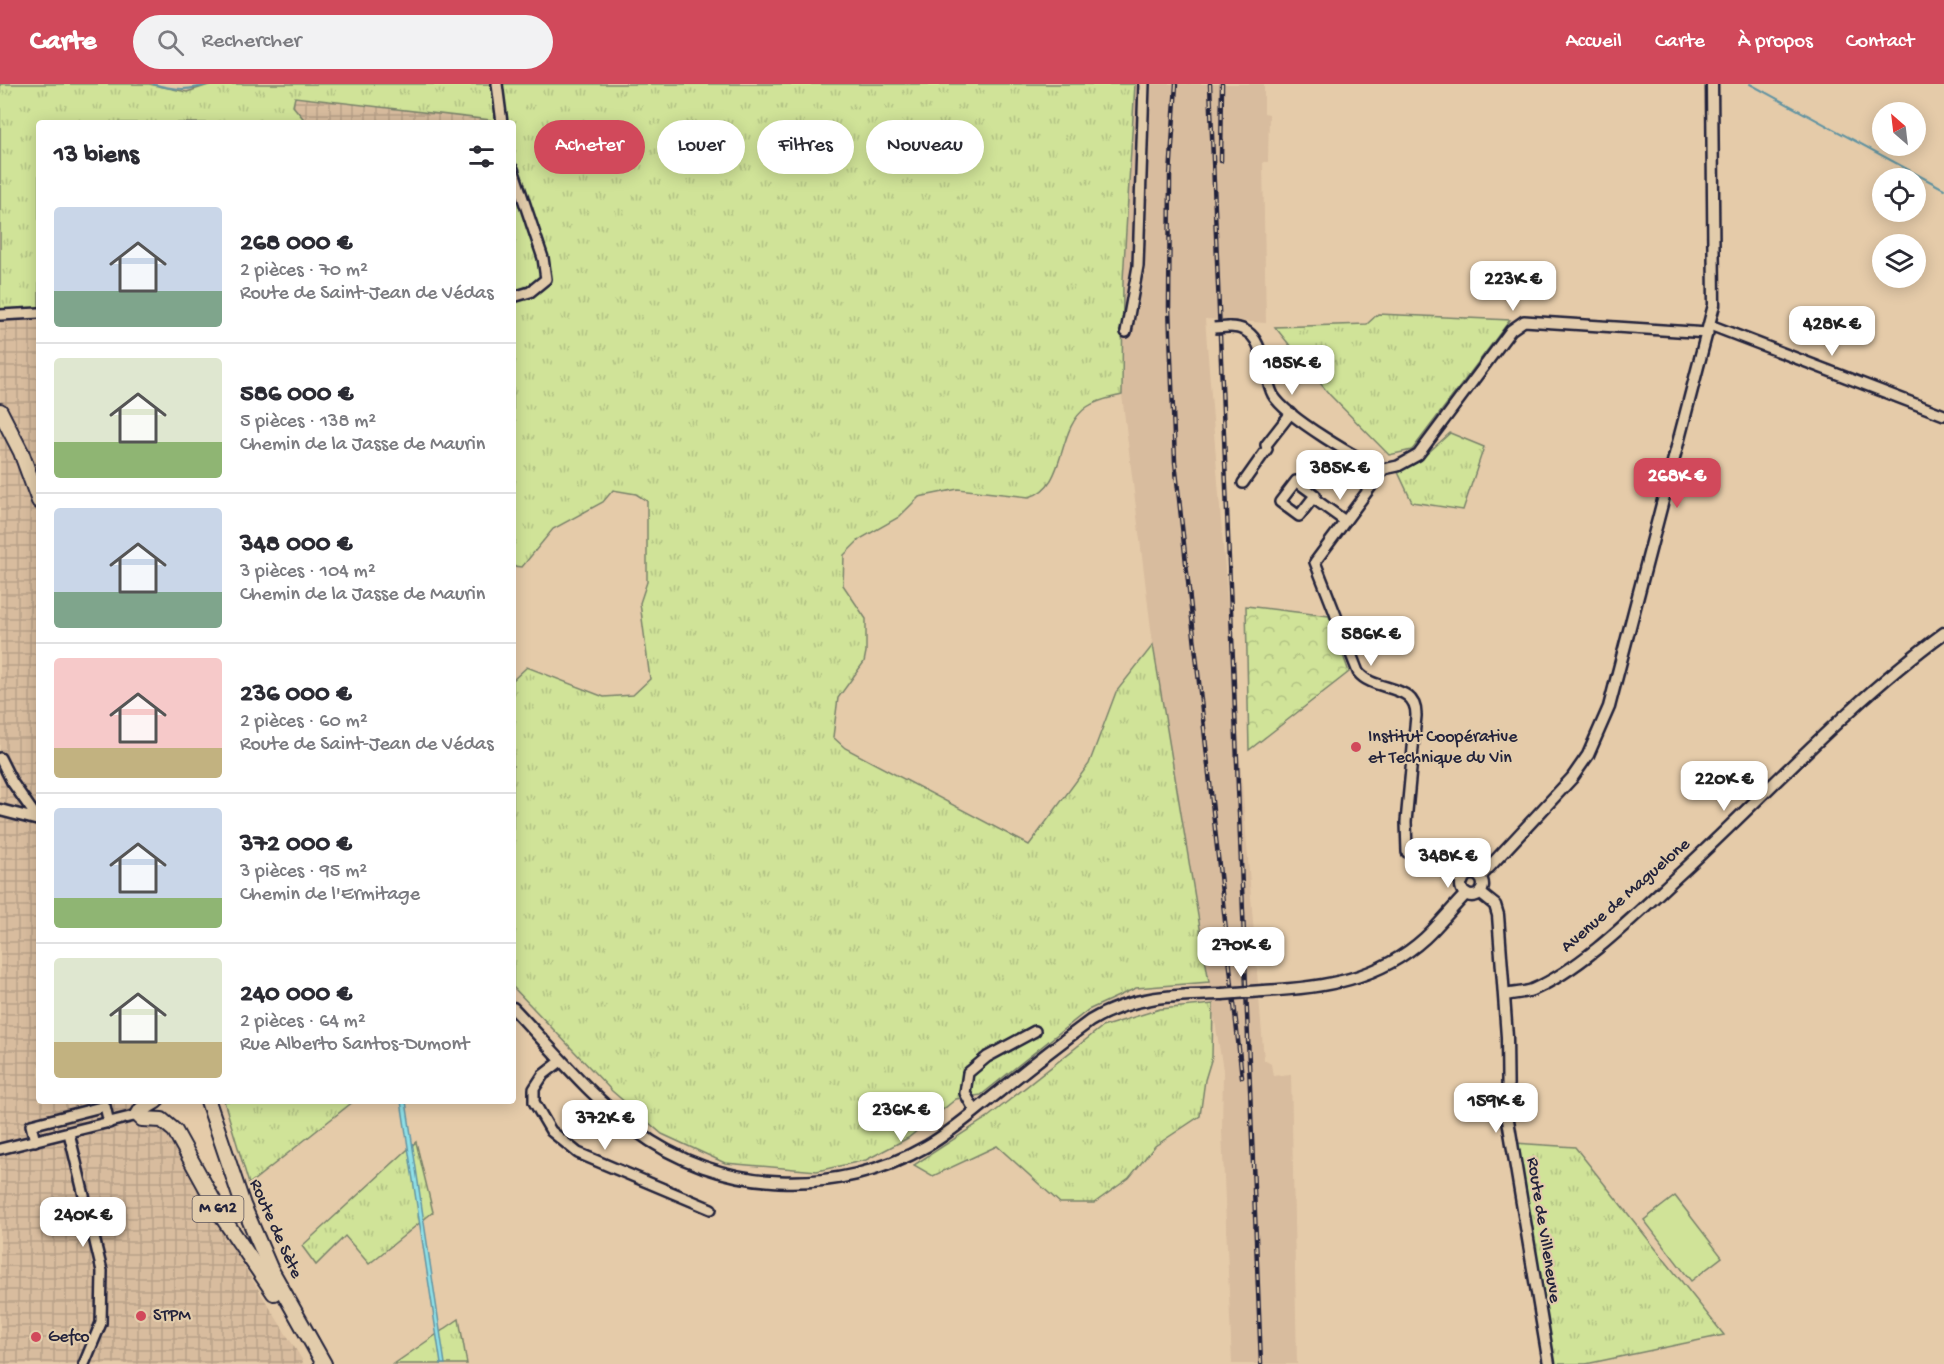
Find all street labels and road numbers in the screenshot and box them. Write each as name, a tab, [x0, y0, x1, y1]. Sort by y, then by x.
street label: Avenue de Maguelone	[1557, 834, 1695, 958]
street label: Route de Villeneuve	[1521, 1156, 1565, 1305]
street label: Route de Sète	[244, 1176, 307, 1283]
road number: M 612	[192, 1196, 244, 1222]

